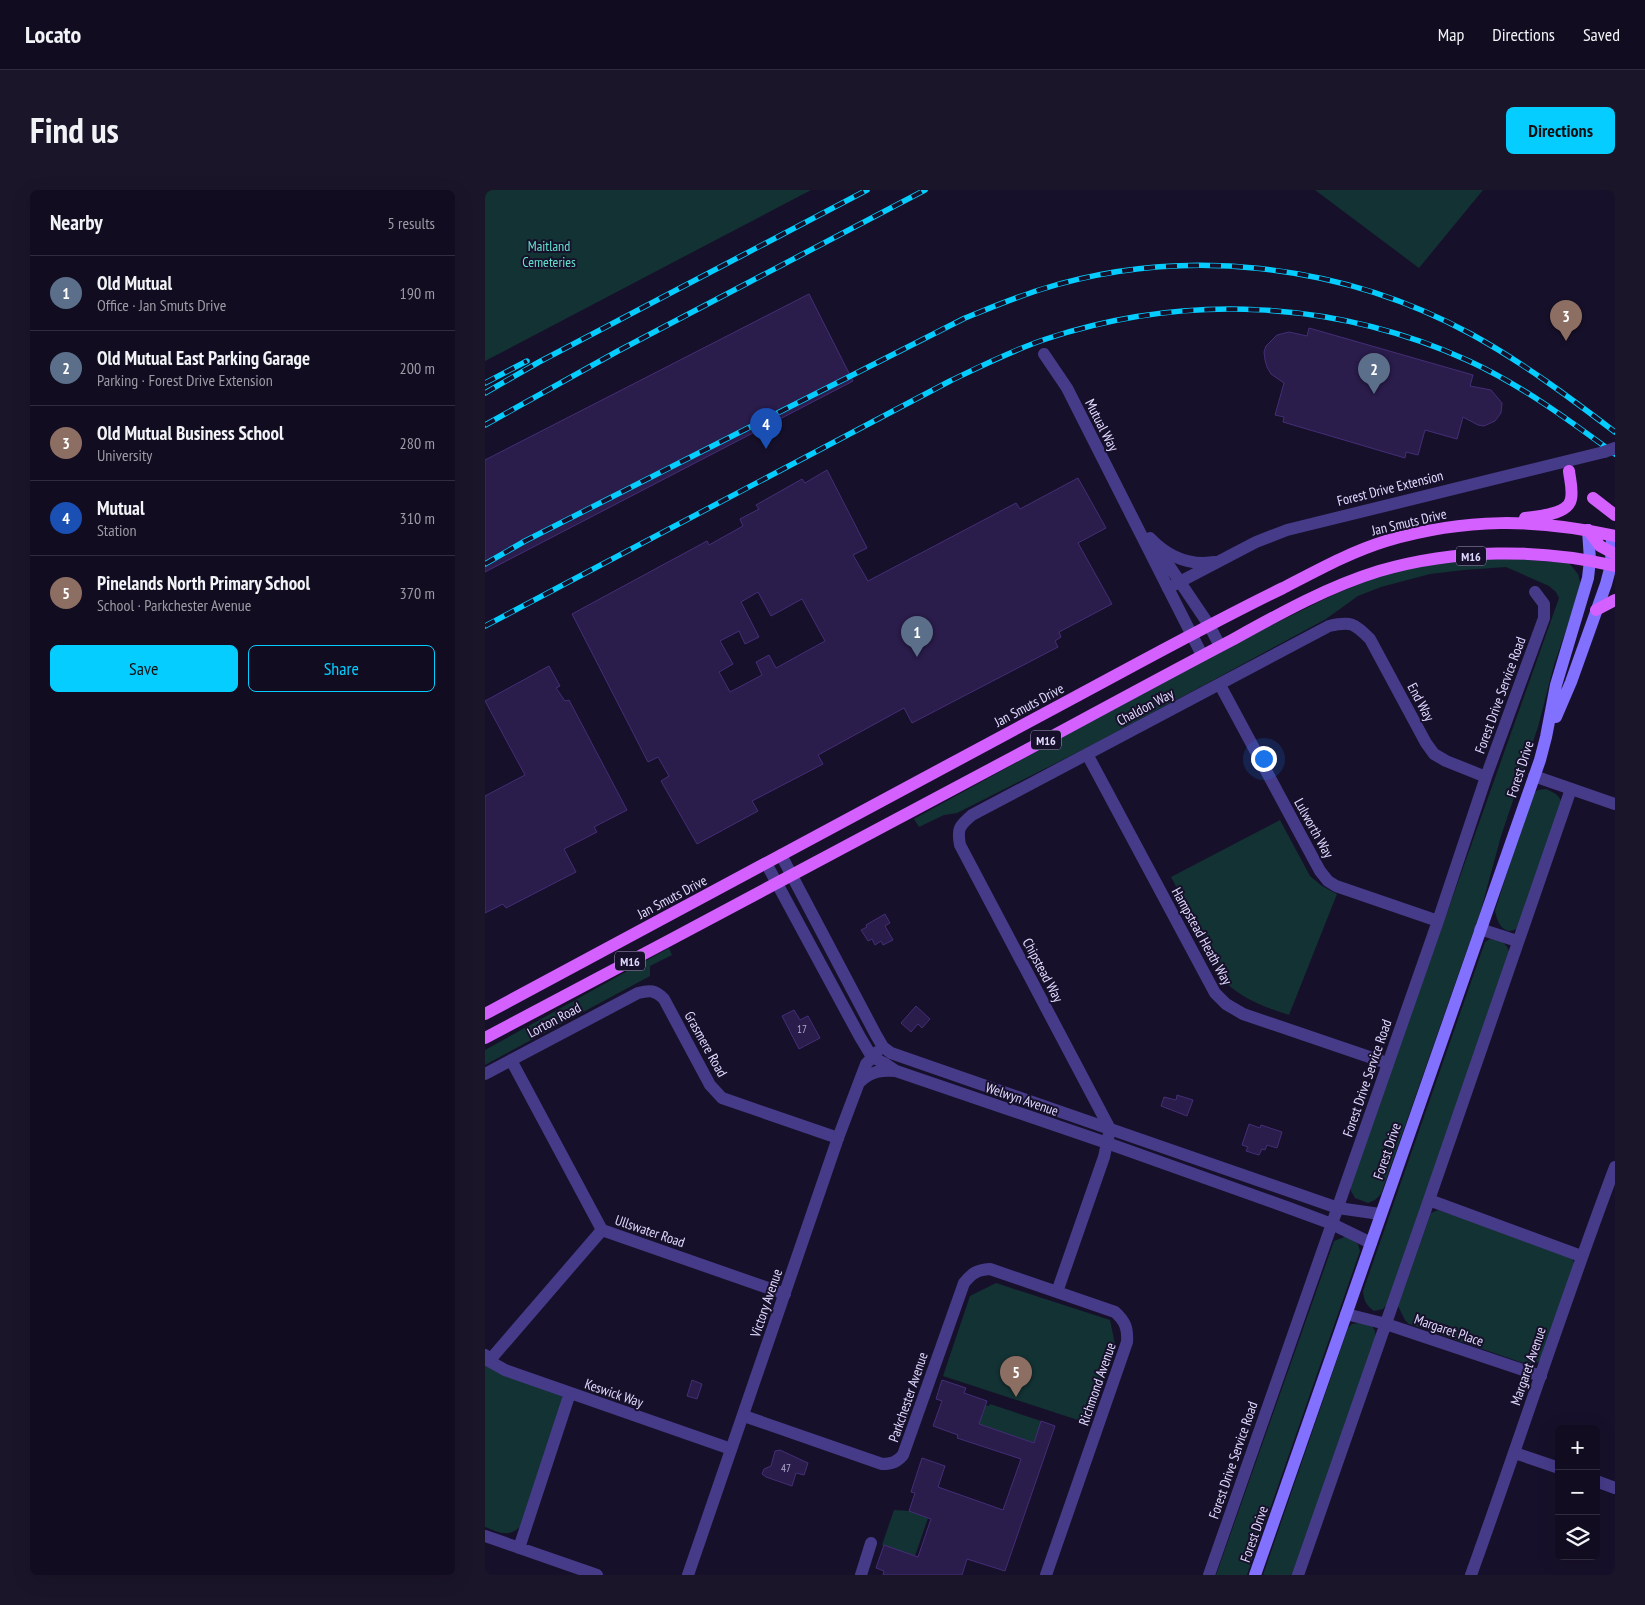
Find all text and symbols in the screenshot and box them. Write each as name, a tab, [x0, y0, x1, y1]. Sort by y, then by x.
text: Locato	[25, 19, 81, 50]
text: Map	[1438, 23, 1464, 46]
text: Directions	[1492, 23, 1555, 46]
text: Saved	[1583, 23, 1620, 46]
text: Find us	[30, 107, 119, 153]
button: Directions	[1506, 107, 1615, 154]
text: Nearby	[50, 209, 103, 236]
text: 5 results	[388, 213, 435, 233]
park label: Maitland Cemeteries	[522, 237, 576, 271]
text: Old Mutual	[97, 271, 172, 295]
text: 1	[62, 283, 70, 303]
text: 190 m	[400, 283, 435, 303]
text: Office · Jan Smuts Drive	[97, 295, 226, 315]
pin: 3	[1550, 300, 1582, 341]
text: Old Mutual East Parking Garage	[97, 346, 310, 370]
pin: 2	[1358, 353, 1390, 394]
text: 2	[62, 358, 70, 378]
text: 200 m	[400, 358, 435, 378]
text: Parking · Forest Drive Extension	[97, 370, 273, 390]
street label: Mutual Way	[1081, 396, 1123, 455]
pin: 4	[750, 408, 782, 449]
text: Old Mutual Business School	[97, 421, 284, 445]
text: 3	[62, 433, 70, 453]
text: 280 m	[400, 433, 435, 453]
text: University	[97, 445, 152, 465]
street label: Forest Drive Extension	[1335, 466, 1445, 510]
text: Mutual	[97, 496, 145, 520]
street label: Jan Smuts Drive	[1369, 505, 1448, 540]
text: 4	[62, 508, 70, 528]
text: 310 m	[400, 508, 435, 528]
text: Station	[97, 520, 136, 540]
road number: M16	[1456, 546, 1486, 566]
text: Pinelands North Primary School	[97, 571, 310, 595]
text: 5	[62, 583, 70, 603]
text: 370 m	[400, 583, 435, 603]
text: School · Parkchester Avenue	[97, 595, 251, 615]
pin: 1	[901, 616, 933, 657]
street label: Forest Drive Service Road	[1471, 634, 1529, 756]
button: Save	[50, 645, 238, 692]
button: Share	[248, 645, 435, 692]
street label: Jan Smuts Drive	[990, 679, 1067, 731]
street label: End Way	[1403, 680, 1439, 725]
street label: Chaldon Way	[1113, 684, 1177, 730]
road number: M16	[1031, 730, 1061, 750]
street label: Forest Drive	[1502, 738, 1538, 800]
your location	[1251, 746, 1277, 772]
street label: Lulworth Way	[1290, 795, 1338, 862]
street label: Jan Smuts Drive	[633, 871, 710, 923]
street label: Hampstead Heath Way	[1168, 884, 1237, 989]
street label: Chipstead Way	[1019, 935, 1068, 1006]
road number: M16	[615, 951, 645, 970]
street label: Lorton Road	[524, 998, 584, 1042]
street label: Grasmere Road	[681, 1008, 731, 1080]
street label: Forest Drive Service Road	[1338, 1017, 1396, 1139]
house number: 17	[797, 1022, 807, 1036]
street label: Welwyn Avenue	[983, 1078, 1061, 1120]
street label: Forest Drive	[1369, 1120, 1405, 1182]
street label: Ullswater Road	[613, 1211, 687, 1251]
street label: Victory Avenue	[746, 1266, 786, 1340]
street label: Margaret Place	[1412, 1310, 1486, 1350]
street label: Margaret Avenue	[1506, 1324, 1550, 1407]
street label: Richmond Avenue	[1074, 1340, 1120, 1428]
street label: Parkchester Avenue	[884, 1350, 932, 1444]
pin: 5	[1000, 1356, 1032, 1397]
street label: Keswick Way	[582, 1375, 646, 1412]
street label: Forest Drive Service Road	[1204, 1399, 1262, 1521]
map controls	[1555, 1425, 1600, 1560]
button: +	[1555, 1425, 1600, 1470]
house number: 47	[781, 1461, 791, 1475]
button: −	[1555, 1470, 1600, 1515]
street label: Forest Drive	[1236, 1503, 1272, 1565]
button: layers	[1555, 1515, 1600, 1560]

